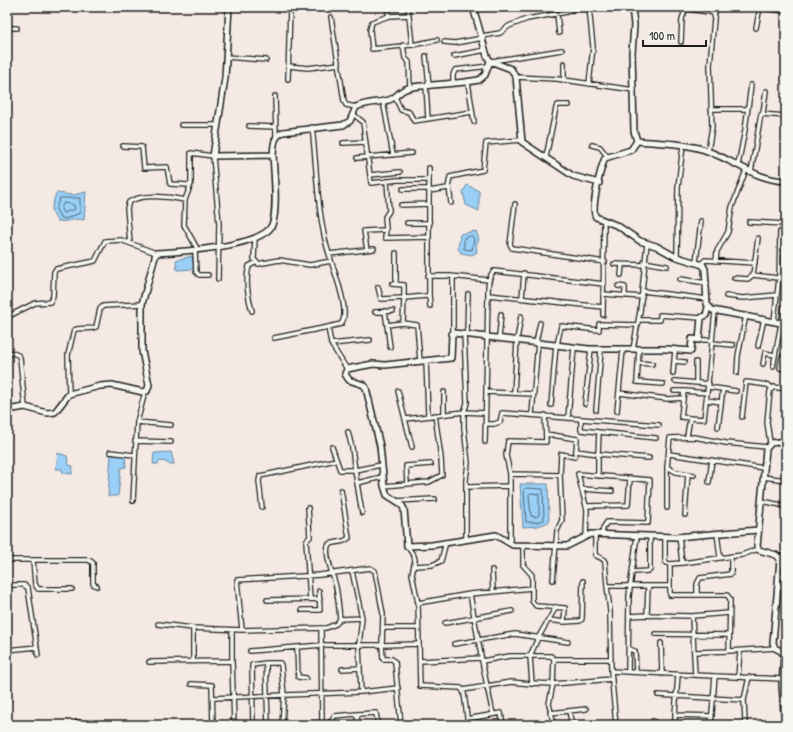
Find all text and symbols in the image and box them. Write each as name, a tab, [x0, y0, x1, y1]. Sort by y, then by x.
scale bar	[643, 22, 706, 48]
text: 100 m	[649, 27, 675, 44]

